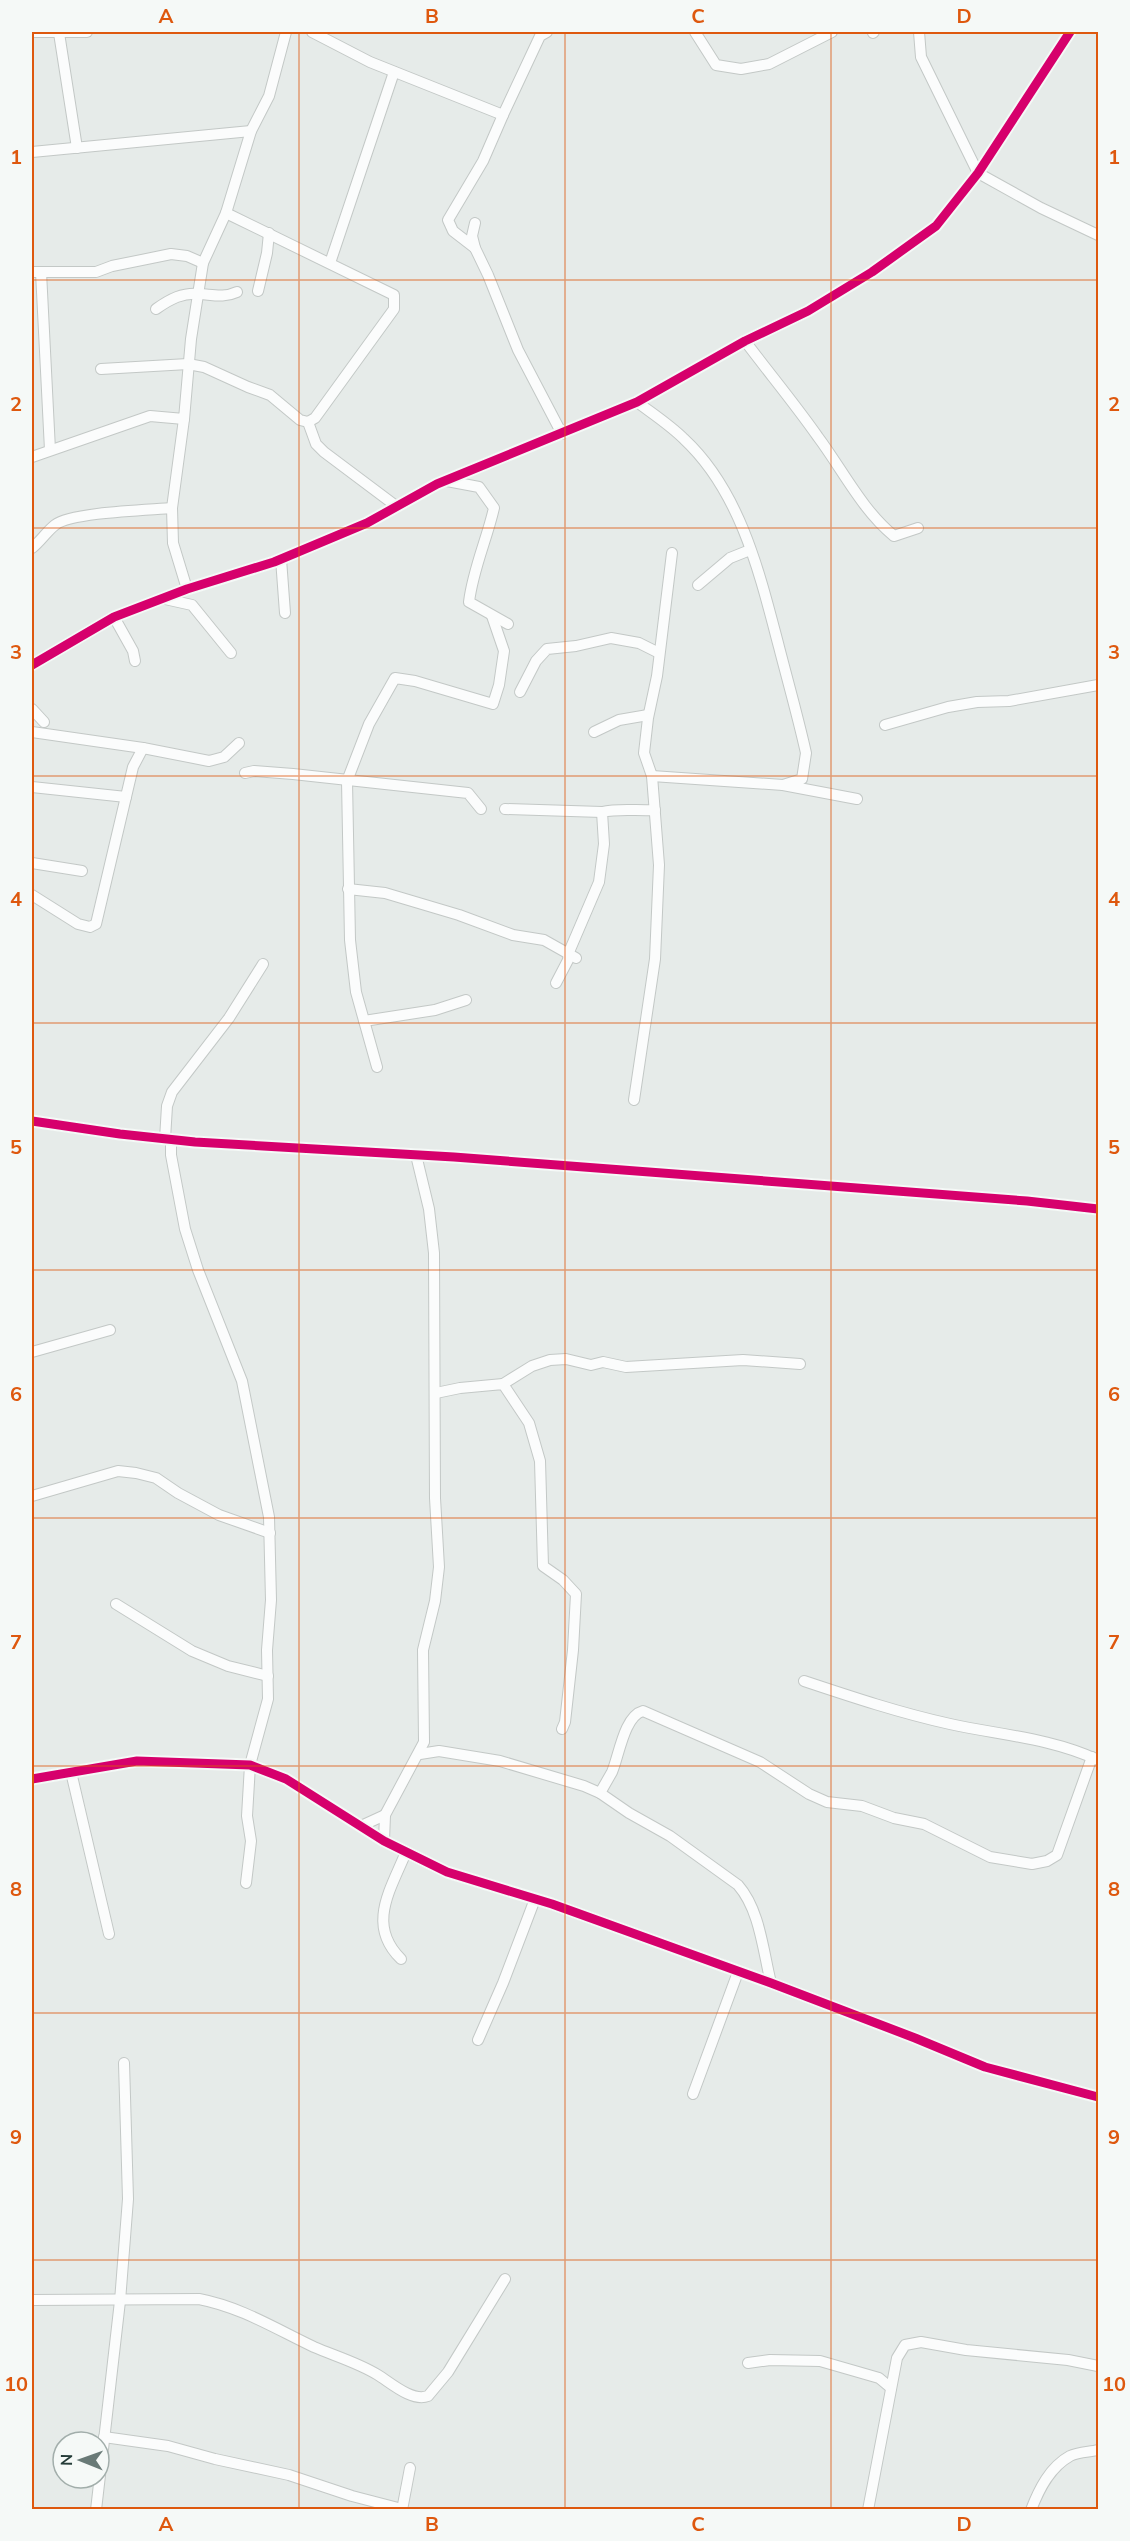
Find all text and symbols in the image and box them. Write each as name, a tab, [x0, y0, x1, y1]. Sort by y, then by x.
text: A	[159, 3, 174, 28]
text: B	[425, 3, 439, 28]
text: C	[691, 3, 705, 28]
text: D	[956, 3, 972, 28]
text: 1	[10, 144, 22, 169]
text: 1	[1108, 144, 1120, 169]
text: 2	[10, 391, 22, 416]
text: 2	[1108, 391, 1120, 416]
text: 3	[10, 639, 22, 664]
text: 3	[1108, 639, 1120, 664]
text: 4	[10, 886, 22, 911]
text: 4	[1108, 886, 1120, 911]
text: 5	[10, 1134, 22, 1159]
text: 5	[1108, 1134, 1120, 1159]
text: 6	[10, 1381, 22, 1406]
text: 6	[1108, 1381, 1120, 1406]
text: 7	[10, 1629, 22, 1654]
text: 7	[1108, 1629, 1120, 1654]
text: 8	[10, 1876, 22, 1901]
text: 8	[1108, 1876, 1120, 1901]
text: 9	[10, 2124, 22, 2149]
text: 9	[1108, 2124, 1120, 2149]
text: 10	[4, 2371, 28, 2396]
text: 10	[1102, 2371, 1126, 2396]
north arrow	[51, 2430, 111, 2490]
text: N	[56, 2454, 76, 2466]
text: A	[159, 2511, 174, 2536]
text: B	[425, 2511, 439, 2536]
text: C	[691, 2511, 705, 2536]
text: D	[956, 2511, 972, 2536]

